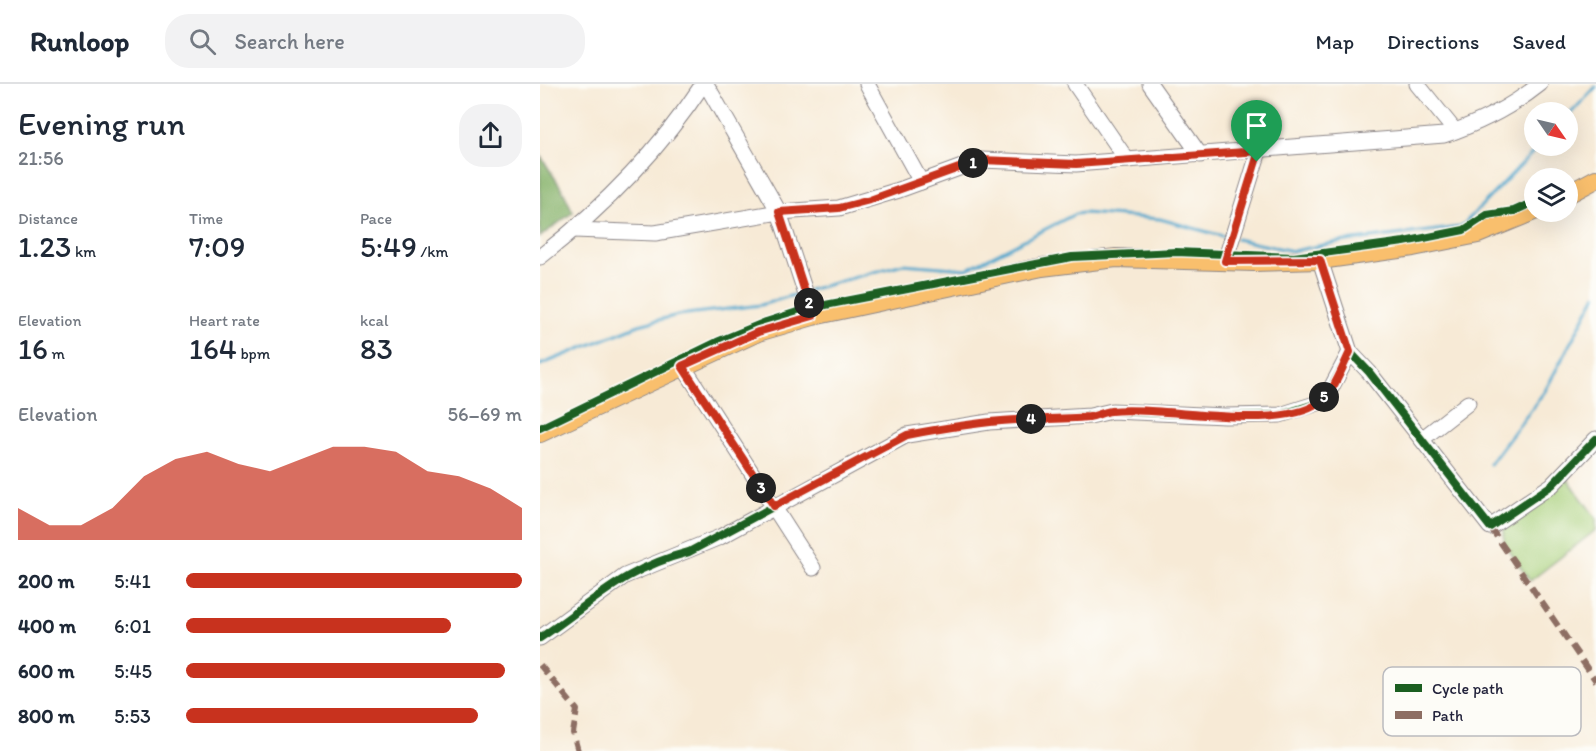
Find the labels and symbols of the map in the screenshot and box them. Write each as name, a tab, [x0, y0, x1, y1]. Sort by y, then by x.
pin	[1231, 100, 1282, 162]
north arrow	[1524, 102, 1578, 156]
pin: 1	[958, 148, 988, 178]
pin: 2	[794, 288, 824, 318]
pin: 5	[1309, 382, 1339, 412]
pin: 4	[1016, 404, 1046, 434]
pin: 3	[746, 473, 776, 503]
legend	[1383, 667, 1581, 736]
text: Cycle path	[1432, 679, 1504, 698]
text: Path	[1432, 706, 1463, 725]

